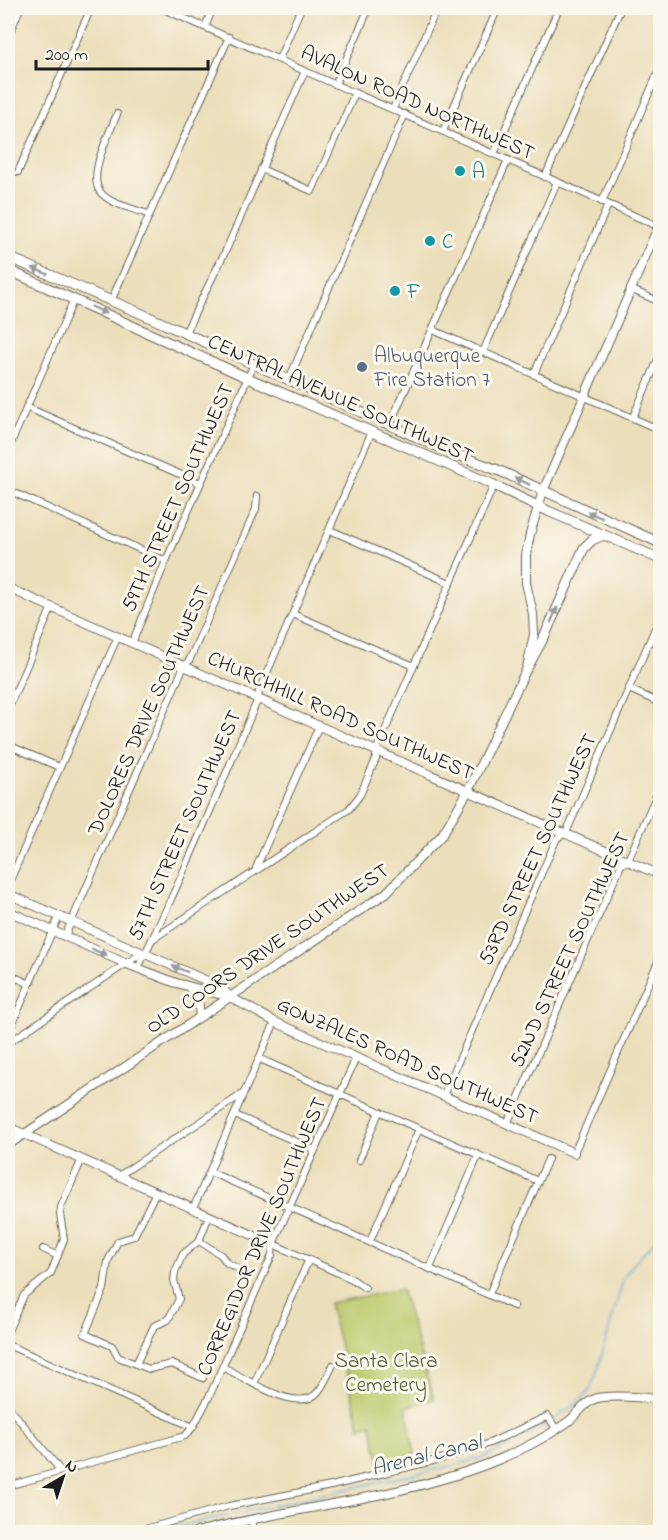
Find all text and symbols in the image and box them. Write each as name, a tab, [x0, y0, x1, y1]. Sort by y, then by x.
scale bar	[36, 33, 208, 71]
street label: AVALON ROAD NORTHWEST	[296, 39, 539, 169]
text: 200 m	[45, 43, 88, 69]
place label: A	[472, 158, 485, 188]
marker: A	[453, 164, 467, 178]
place label: C	[442, 228, 454, 258]
marker: C	[423, 234, 437, 248]
one-way arrow	[31, 266, 49, 275]
place label: F	[406, 278, 421, 308]
marker: F	[388, 284, 402, 298]
one-way arrow	[91, 306, 108, 315]
street label: CENTRAL AVENUE SOUTHWEST	[202, 327, 478, 472]
place label: Albuquerque Fire Station 7	[373, 342, 491, 396]
marker: Albuquerque Fire Station 7	[355, 360, 369, 374]
street label: 59TH STREET SOUTHWEST	[115, 379, 243, 617]
one-way arrow	[513, 477, 530, 486]
one-way arrow	[587, 510, 604, 519]
street label: DOLORES DRIVE SOUTHWEST	[81, 581, 219, 841]
one-way arrow	[549, 607, 558, 624]
street label: CHURCHHILL ROAD SOUTHWEST	[202, 644, 478, 789]
street label: 57TH STREET SOUTHWEST	[121, 706, 250, 946]
street label: 53RD STREET SOUTHWEST	[472, 729, 606, 970]
street label: 52ND STREET SOUTHWEST	[503, 827, 639, 1072]
street label: OLD COORS DRIVE SOUTHWEST	[140, 857, 396, 1043]
one-way arrow	[91, 947, 108, 956]
one-way arrow	[171, 964, 189, 974]
street label: GONZALES ROAD SOUTHWEST	[272, 991, 543, 1133]
street label: CORREGIDOR DRIVE SOUTHWEST	[190, 1093, 335, 1381]
park label: Santa Clara Cemetery	[334, 1347, 438, 1403]
water label: Arenal Canal	[368, 1427, 487, 1486]
north arrow	[33, 1447, 93, 1507]
text: N	[59, 1454, 83, 1480]

